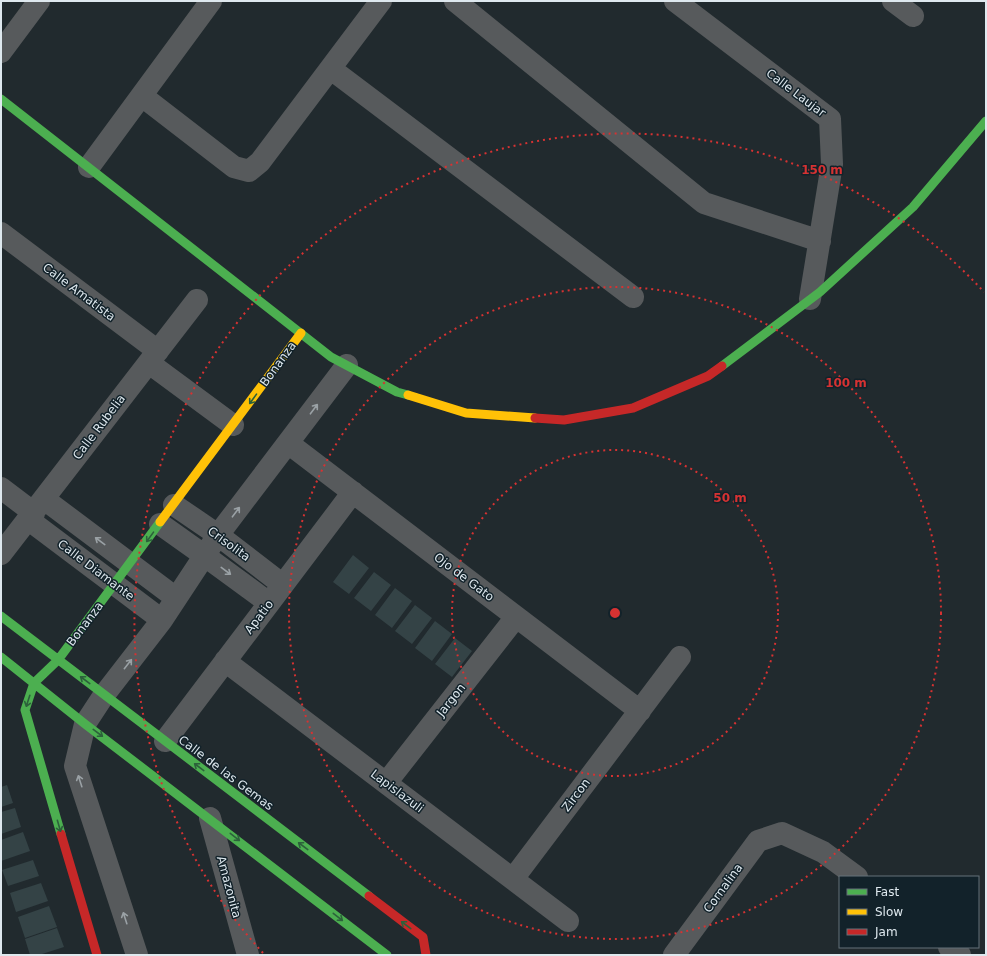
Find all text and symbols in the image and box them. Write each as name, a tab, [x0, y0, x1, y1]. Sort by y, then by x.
street label: Calle Laujar	[763, 66, 829, 120]
text: 150 m	[801, 163, 843, 177]
street label: Calle Amatista	[40, 260, 118, 324]
street label: Bonanza	[257, 339, 299, 389]
text: 100 m	[825, 376, 867, 390]
street label: Calle Rubelia	[70, 392, 128, 462]
one-way arrow	[248, 393, 257, 404]
one-way arrow	[309, 403, 318, 414]
text: 50 m	[713, 491, 747, 505]
one-way arrow	[231, 507, 240, 518]
street label: Crisolita	[205, 524, 253, 564]
one-way arrow	[146, 531, 154, 542]
street label: Calle Diamante	[55, 537, 137, 603]
one-way arrow	[95, 537, 106, 545]
street label: Ojo de Gato	[431, 550, 497, 604]
one-way arrow	[220, 567, 231, 575]
street label: Apatio	[242, 597, 276, 637]
street label: Bonanza	[64, 599, 106, 649]
centre of rings	[608, 606, 622, 620]
one-way arrow	[124, 659, 133, 670]
one-way arrow	[79, 676, 90, 684]
street label: Jargon	[433, 681, 468, 720]
one-way arrow	[24, 694, 31, 707]
one-way arrow	[92, 729, 103, 738]
street label: Calle de las Gemas	[176, 733, 276, 813]
one-way arrow	[194, 763, 205, 771]
street label: Lapislazuli	[368, 767, 426, 815]
one-way arrow	[75, 776, 83, 788]
street label: Zircon	[559, 776, 593, 814]
one-way arrow	[56, 819, 63, 832]
one-way arrow	[229, 833, 240, 842]
one-way arrow	[297, 842, 308, 850]
street label: Amazonita	[214, 854, 244, 920]
street label: Cornalina	[701, 861, 745, 915]
legend	[839, 876, 979, 948]
text: Fast	[875, 885, 899, 899]
text: Slow	[875, 905, 903, 919]
one-way arrow	[121, 912, 128, 925]
one-way arrow	[332, 912, 343, 921]
one-way arrow	[401, 920, 412, 929]
text: Jam	[874, 925, 898, 939]

